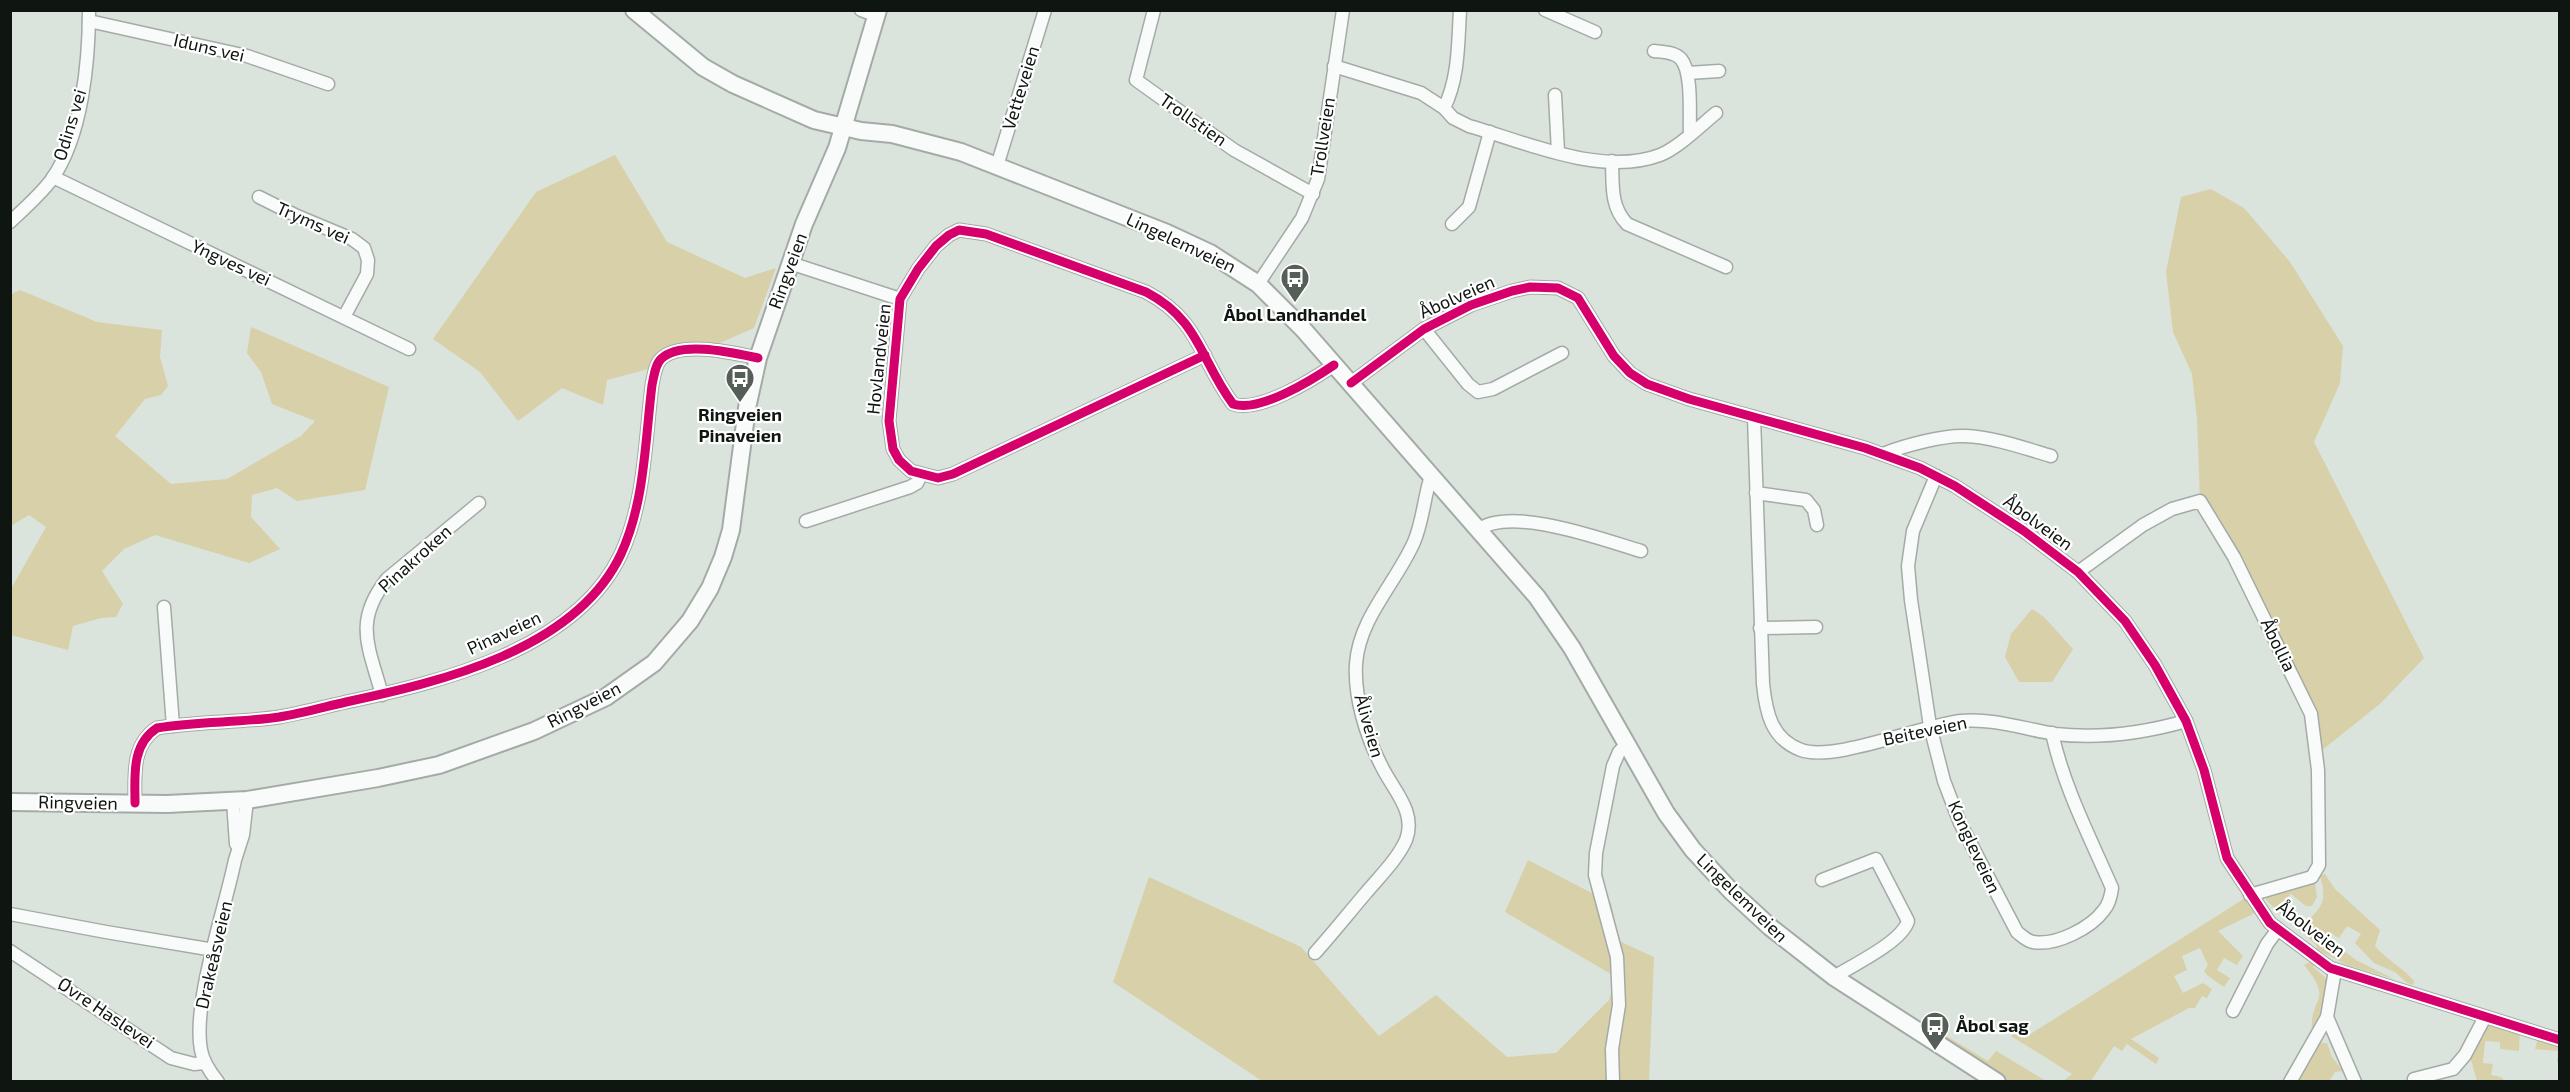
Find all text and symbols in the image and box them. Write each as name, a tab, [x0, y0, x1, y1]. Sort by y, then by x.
street label: Iduns vei	[172, 28, 247, 66]
street label: Vetteveien	[997, 43, 1043, 133]
street label: Odins vei	[48, 86, 90, 163]
street label: Trollstien	[1156, 88, 1232, 150]
street label: Trollveien	[1305, 96, 1339, 178]
street label: Tryms vei	[273, 196, 353, 248]
street label: Lingelemveien	[1123, 207, 1240, 277]
street label: Ringveien	[763, 229, 811, 312]
street label: Yngves vei	[188, 234, 275, 290]
bus stop icon: Åbol Landhandel	[1279, 262, 1311, 304]
street label: Åbolveien	[1415, 270, 1498, 322]
street label: Hovlandveien	[861, 302, 895, 415]
place label: Åbol Landhandel	[1224, 303, 1366, 325]
bus stop icon: Ringveien Pinaveien	[724, 362, 756, 404]
place label: Ringveien Pinaveien	[698, 403, 782, 446]
street label: Åbolveien	[2000, 490, 2078, 555]
street label: Pinakroken	[373, 520, 455, 597]
street label: Pinaveien	[463, 605, 544, 659]
street label: Åbollia	[2257, 614, 2301, 675]
street label: Ringveien	[543, 676, 624, 732]
street label: Åliveien	[1350, 692, 1389, 760]
street label: Beiteveien	[1881, 710, 1969, 750]
street label: Ringveien	[38, 790, 118, 814]
street label: Kongleveien	[1944, 797, 2006, 896]
street label: Lingelemveien	[1693, 848, 1793, 946]
street label: Åbolveien	[2273, 895, 2350, 961]
street label: Drakeåsveien	[190, 899, 236, 1011]
street label: Øvre Haslevei	[54, 972, 159, 1053]
bus stop icon: Åbol sag	[1919, 1010, 1951, 1052]
place label: Åbol sag	[1956, 1014, 2029, 1036]

